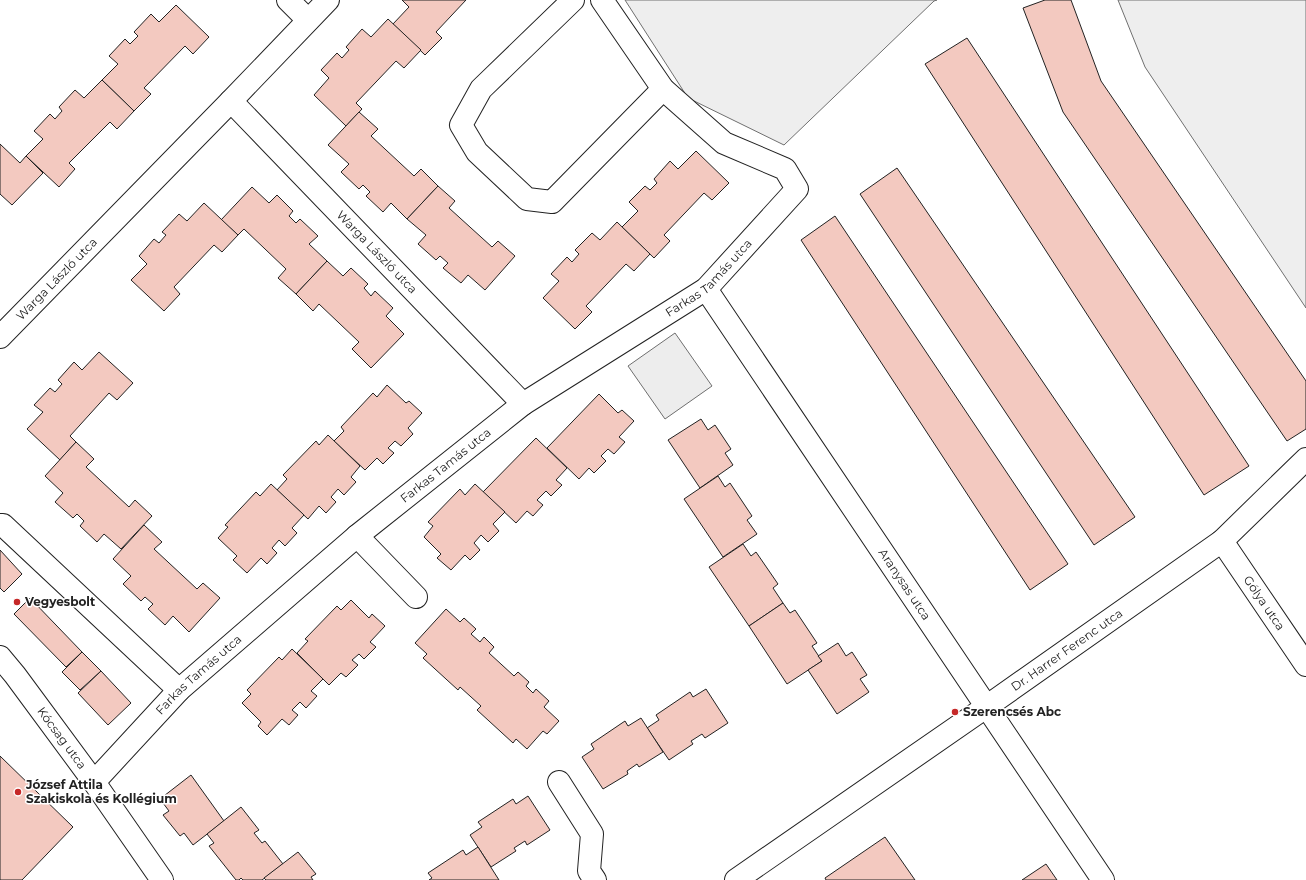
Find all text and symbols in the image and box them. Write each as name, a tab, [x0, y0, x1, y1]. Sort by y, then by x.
street label: Warga László utca	[334, 207, 421, 297]
street label: Warga László utca	[13, 234, 100, 323]
street label: Farkas Tamás utca	[662, 236, 755, 320]
street label: Farkas Tamás utca	[397, 425, 494, 506]
street label: Aranysas utca	[876, 546, 934, 623]
street label: Gólya utca	[1241, 572, 1288, 633]
place label: Vegyesbolt	[24, 594, 96, 609]
marker: Vegyesbolt	[12, 597, 22, 607]
street label: Dr. Harrer Ferenc utca	[1008, 605, 1125, 694]
street label: Farkas Tamás utca	[152, 631, 244, 717]
street label: Kócsag utca	[34, 704, 90, 772]
place label: Szerencsés Abc	[963, 704, 1061, 719]
marker: Szerencsés Abc	[950, 707, 960, 717]
place label: József Attila Szakiskola és Kollégium	[25, 777, 177, 806]
marker: József Attila Szakiskola és Kollégium	[13, 787, 23, 797]

